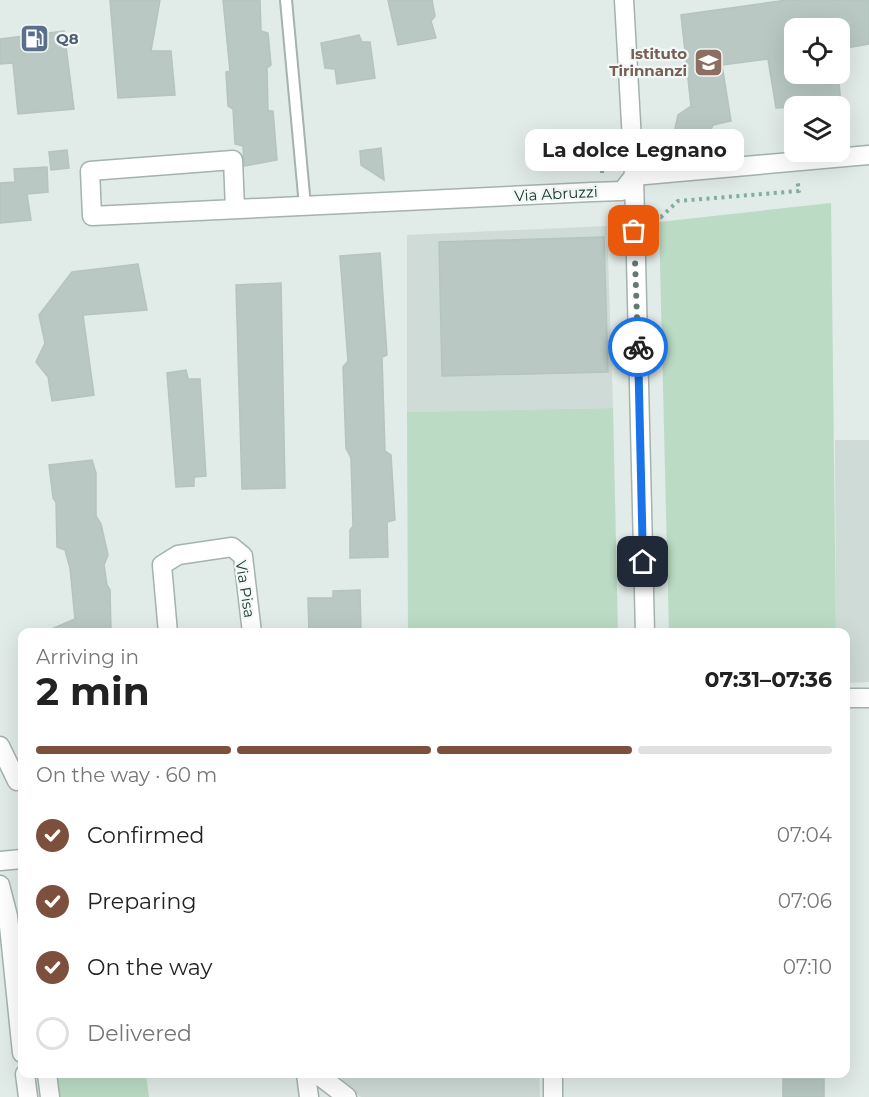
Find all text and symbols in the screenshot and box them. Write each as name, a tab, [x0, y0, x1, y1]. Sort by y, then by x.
map controls	[784, 18, 850, 162]
button: locate	[784, 18, 850, 84]
fuel station icon: Q8	[19, 23, 51, 55]
place label: Q8	[56, 29, 79, 48]
place label: Istituto Tirinnanzi	[609, 44, 687, 80]
school or university icon: Istituto Tirinnanzi	[692, 47, 724, 79]
button: layers	[784, 96, 850, 162]
callout: La dolce Legnano	[524, 129, 744, 171]
text: La dolce Legnano	[542, 138, 727, 162]
street label: Via Abruzzi	[514, 182, 598, 205]
pin	[608, 205, 659, 256]
icon: bag	[617, 214, 650, 247]
courier	[608, 317, 668, 377]
icon: bike	[622, 331, 655, 364]
pin	[617, 536, 668, 587]
icon: home	[626, 545, 659, 578]
street label: Via Pisa	[232, 559, 259, 619]
text: Arriving in	[36, 645, 139, 669]
text: 07:31–07:36	[705, 666, 832, 693]
text: 2 min	[36, 667, 150, 715]
text: On the way · 60 m	[36, 763, 217, 787]
icon: check	[36, 819, 69, 852]
text: Confirmed	[87, 822, 204, 849]
text: 07:04	[777, 823, 832, 847]
icon: check	[36, 885, 69, 918]
text: Preparing	[87, 888, 196, 915]
text: 07:06	[778, 889, 832, 913]
icon: check	[36, 951, 69, 984]
text: On the way	[87, 954, 212, 981]
text: 07:10	[783, 955, 832, 979]
text: Delivered	[87, 1020, 192, 1047]

